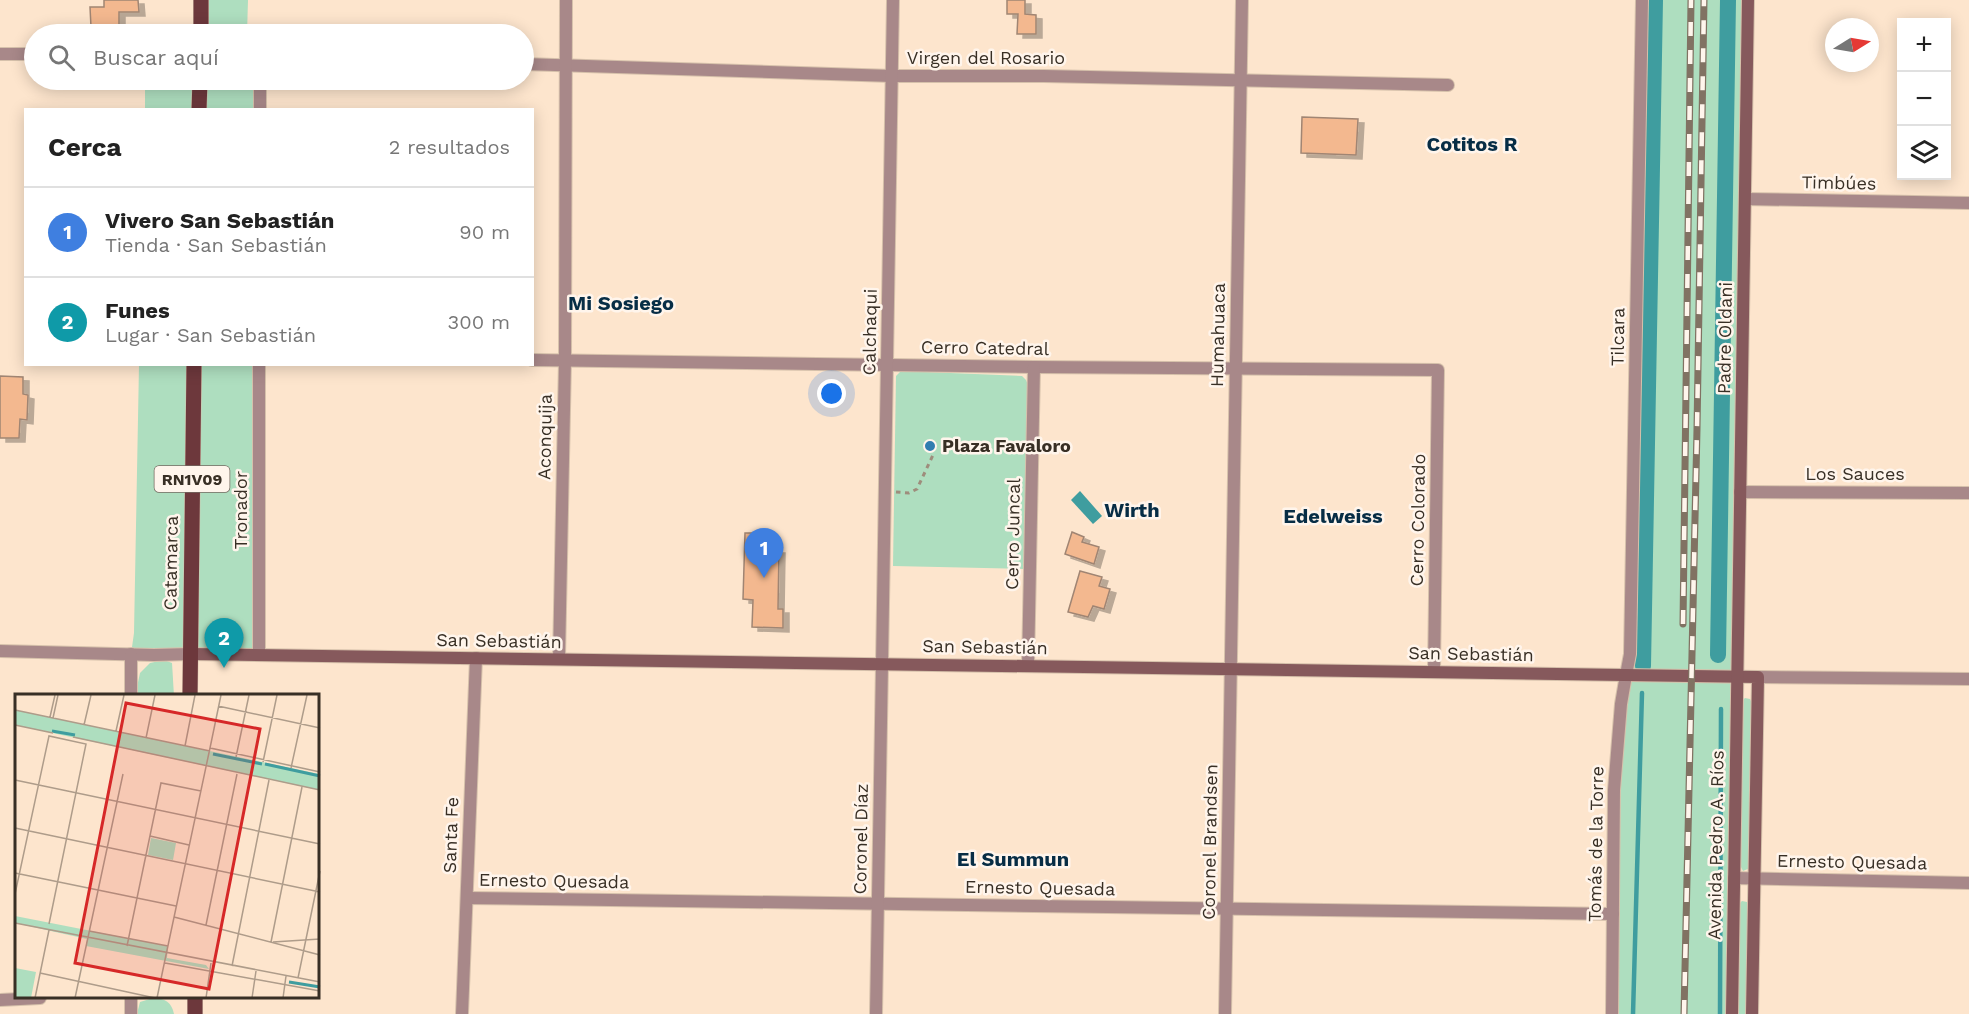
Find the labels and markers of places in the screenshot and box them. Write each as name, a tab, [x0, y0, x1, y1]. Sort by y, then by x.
place label: Plaza Favaloro	[942, 435, 1071, 456]
marker: Plaza Favaloro	[923, 439, 937, 453]
pin: 1	[744, 528, 783, 578]
pin: 2	[204, 618, 244, 668]

